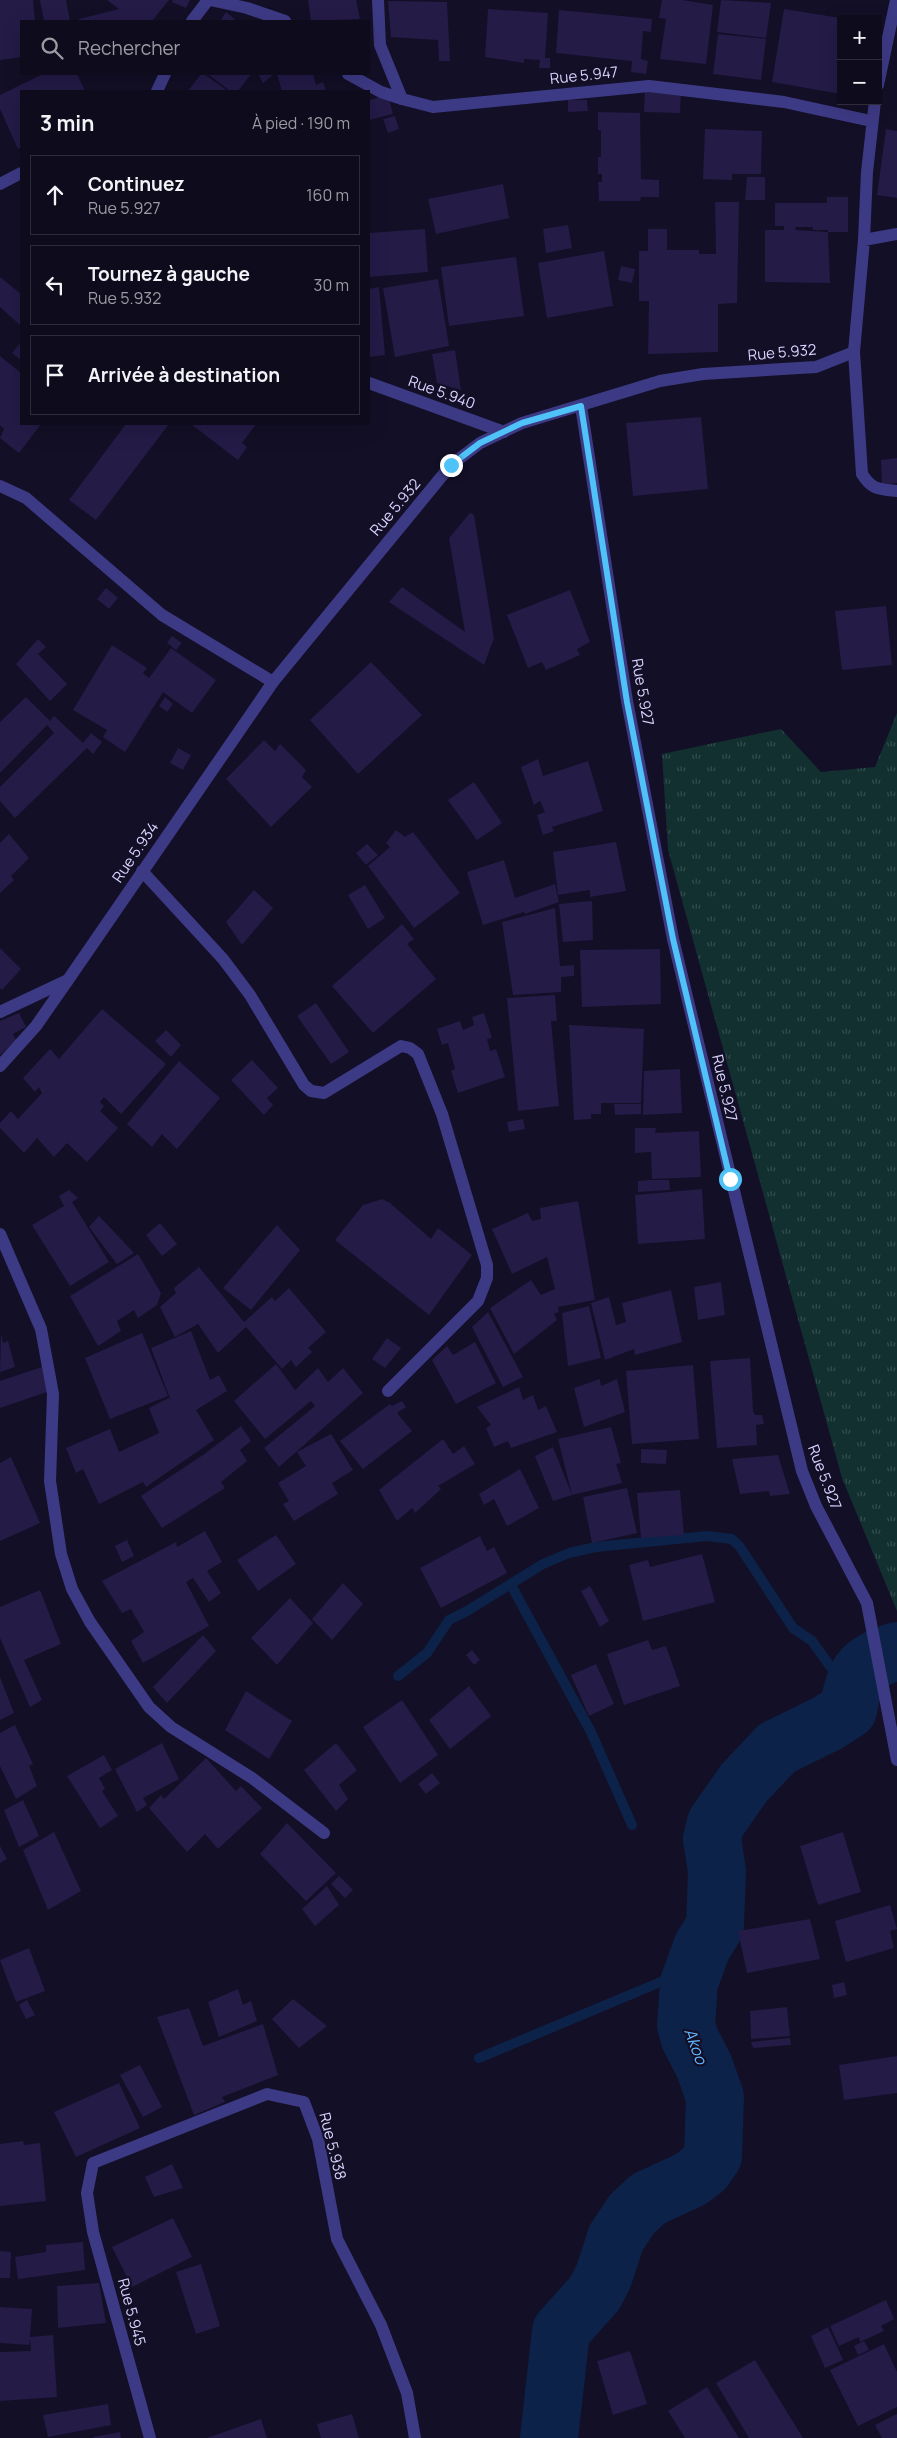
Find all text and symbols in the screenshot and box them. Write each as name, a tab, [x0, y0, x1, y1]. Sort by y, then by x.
map controls	[837, 15, 882, 105]
button: +	[837, 15, 882, 60]
search box	[20, 20, 370, 75]
icon: search	[38, 34, 66, 62]
text: Rechercher	[78, 35, 180, 61]
button: −	[837, 60, 882, 105]
street label: Rue 5.947	[549, 61, 619, 89]
text: 3 min	[40, 109, 94, 137]
text: À pied · 190 m	[252, 112, 350, 134]
text: Continuez	[88, 171, 185, 197]
icon: ahead	[41, 181, 69, 209]
text: 160 m	[306, 184, 349, 206]
text: Rue 5.927	[88, 197, 161, 219]
text: Tournez à gauche	[88, 261, 250, 287]
icon: left	[41, 271, 69, 299]
text: 30 m	[314, 274, 349, 296]
text: Rue 5.932	[88, 287, 161, 309]
street label: Rue 5.932	[747, 339, 817, 365]
icon: arrive	[41, 361, 69, 389]
text: Arrivée à destination	[88, 362, 280, 388]
street label: Rue 5.940	[406, 370, 478, 414]
route end	[440, 454, 463, 477]
street label: Rue 5.932	[365, 474, 425, 540]
street label: Rue 5.927	[627, 657, 659, 727]
street label: Rue 5.934	[107, 817, 163, 886]
street label: Rue 5.927	[707, 1053, 743, 1123]
route start	[719, 1168, 742, 1191]
street label: Rue 5.927	[803, 1441, 847, 1513]
water label: Akoo	[679, 2025, 713, 2069]
street label: Rue 5.938	[314, 2110, 352, 2182]
street label: Rue 5.945	[113, 2276, 151, 2348]

